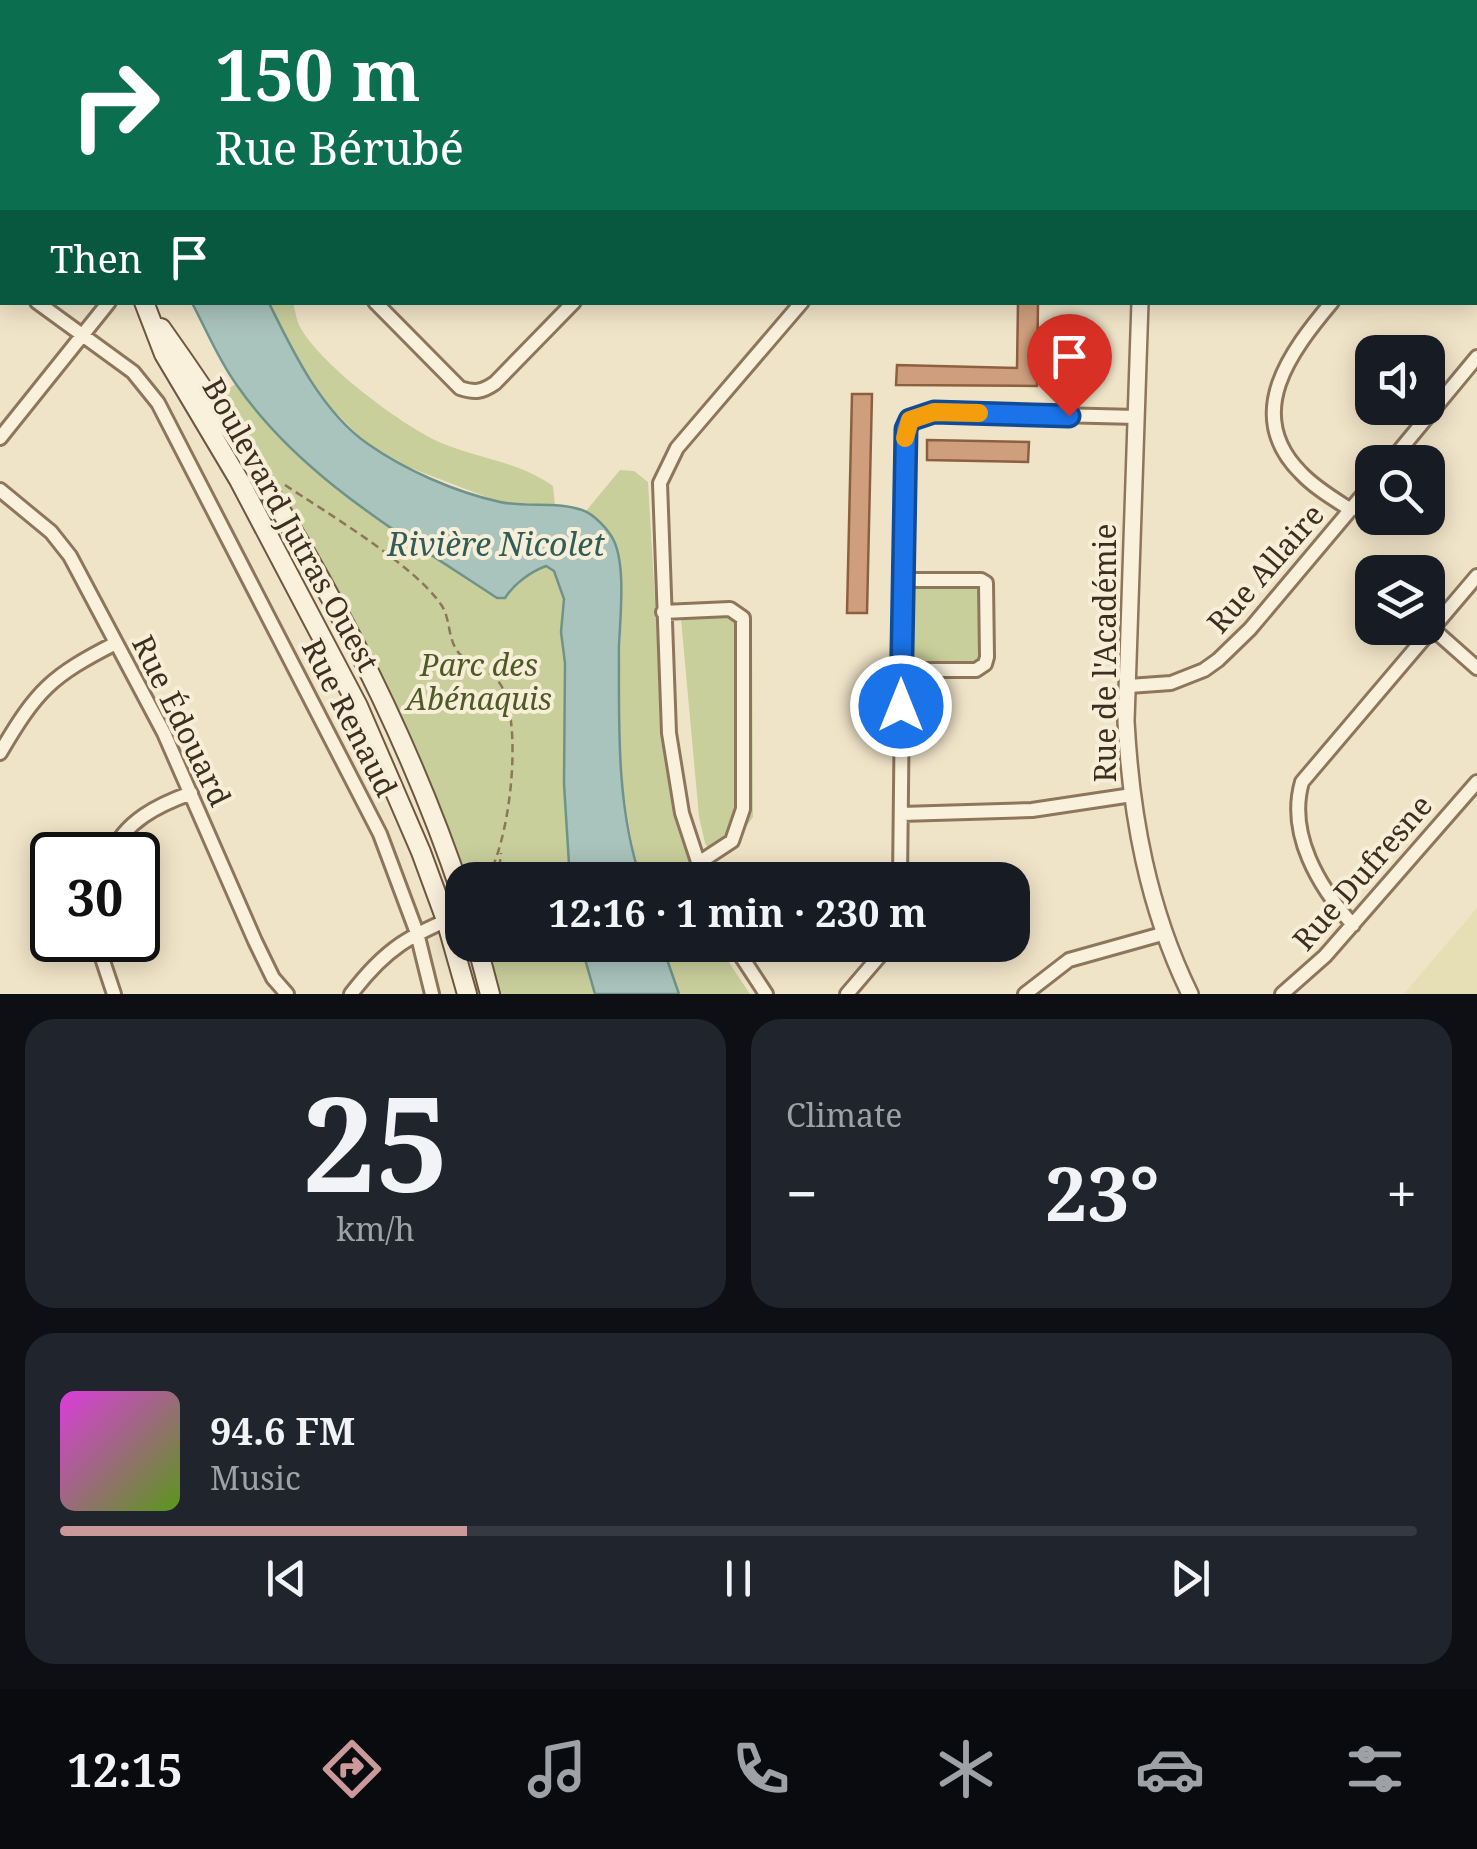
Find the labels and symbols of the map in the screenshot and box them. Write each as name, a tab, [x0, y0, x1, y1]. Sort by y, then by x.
pin	[1027, 314, 1112, 417]
street label: Boulevard Jutras Ouest	[194, 370, 389, 678]
street label: Rue Allaire	[1197, 495, 1332, 641]
water label: Rivière Nicolet	[386, 522, 605, 565]
street label: Rue de l'Académie	[1084, 523, 1125, 783]
street label: Rue Édouard	[123, 628, 241, 813]
street label: Rue Renaud	[293, 631, 408, 803]
park label: Parc des Abénaquis	[404, 644, 552, 719]
position arrow	[849, 654, 953, 758]
street label: Rue Dufresne	[1283, 786, 1441, 959]
speed limit sign: 30	[30, 832, 160, 962]

